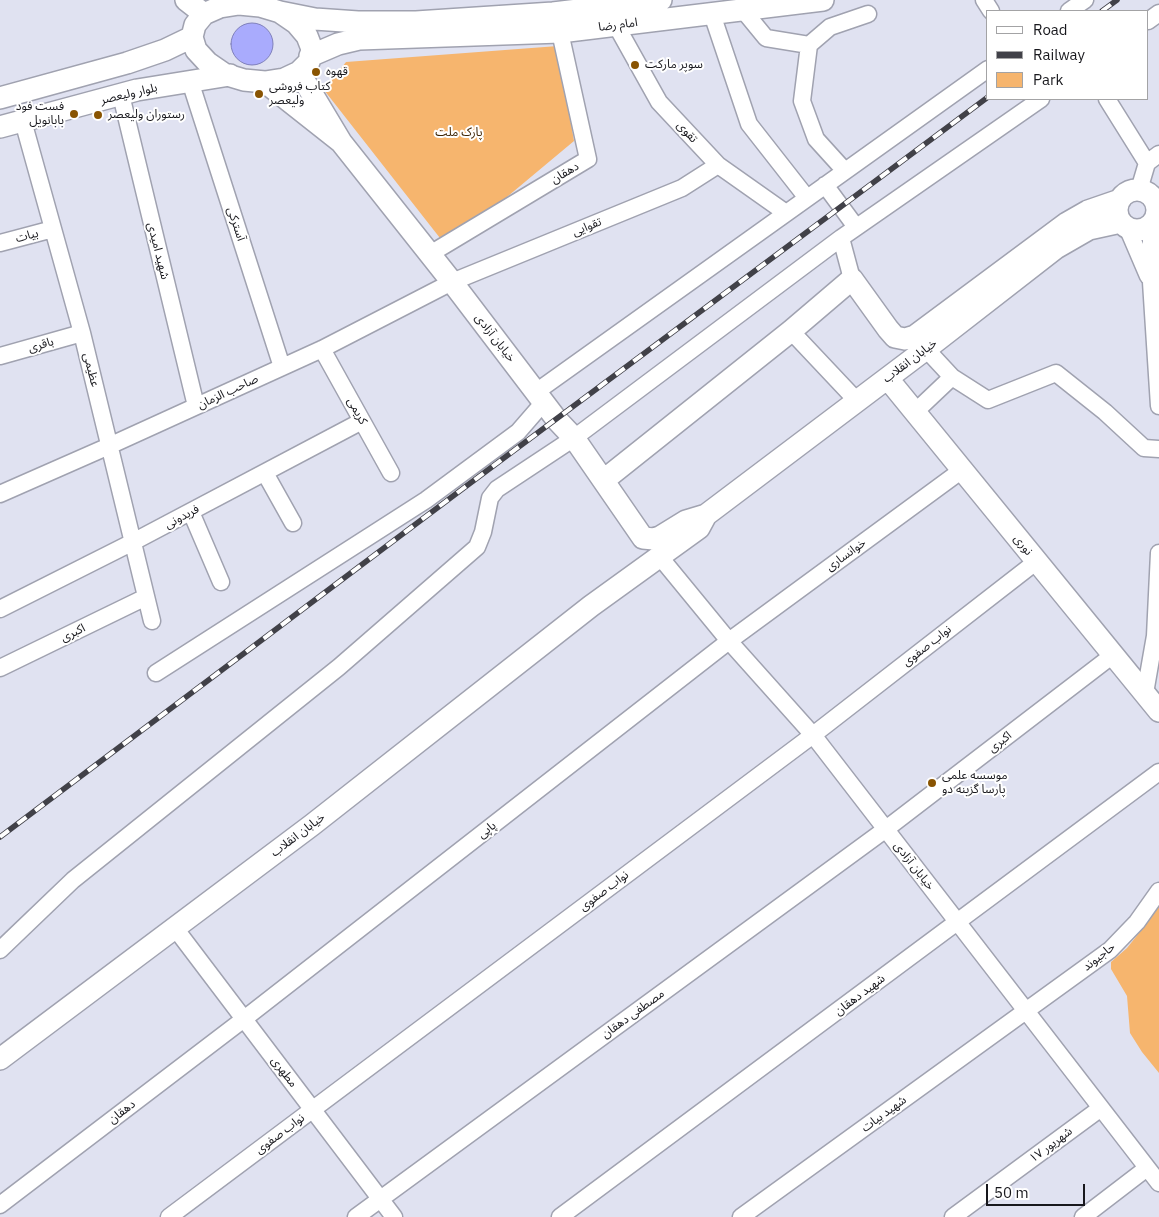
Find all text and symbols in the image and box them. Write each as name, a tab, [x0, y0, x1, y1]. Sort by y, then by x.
legend	[986, 10, 1149, 100]
street label: امام رضا	[597, 15, 639, 35]
text: Road	[1033, 20, 1068, 39]
text: Railway	[1033, 45, 1085, 64]
place label: سوپر مارکت	[645, 58, 703, 72]
marker: سوپر مارکت	[629, 59, 641, 71]
place label: قهوه	[326, 65, 348, 79]
marker: قهوه	[310, 66, 322, 78]
text: Park	[1033, 70, 1063, 89]
street label: بلوار ولیعصر	[99, 80, 159, 108]
place label: کتاب فروشی ولیعصر	[269, 80, 330, 108]
marker: کتاب فروشی ولیعصر	[253, 88, 265, 100]
place label: فست فود بابانویل	[16, 100, 64, 128]
marker: فست فود بابانویل	[68, 108, 80, 120]
place label: رستوران ولیعصر	[108, 108, 185, 122]
marker: رستوران ولیعصر	[92, 109, 104, 121]
street label: تقوی	[673, 118, 701, 146]
park label: پارک ملت	[435, 126, 483, 140]
street label: دهقان	[548, 159, 582, 187]
street label: آسترکی	[224, 205, 248, 243]
street label: تقوایی	[570, 215, 604, 239]
street label: شهید امیدی	[144, 221, 172, 281]
street label: بیات	[14, 226, 40, 246]
street label: خیابان آزادی	[472, 311, 518, 365]
street label: باقری	[27, 335, 55, 355]
street label: خیابان انقلاب	[880, 336, 940, 386]
street label: عظیمی	[80, 351, 102, 389]
street label: صاحب الزمان	[195, 372, 261, 412]
street label: کریمی	[344, 395, 370, 427]
street label: فریدونی	[162, 502, 202, 532]
street label: نوری	[1010, 532, 1036, 558]
street label: خوانساری	[823, 536, 869, 574]
street label: اکبری	[58, 621, 88, 645]
street label: نواب صفوی	[900, 622, 954, 670]
street label: اکبری	[985, 728, 1015, 756]
place label: موسسه علمی پارسا گزینه دو	[942, 769, 1008, 797]
marker: موسسه علمی پارسا گزینه دو	[926, 777, 938, 789]
street label: خیابان انقلاب	[268, 810, 328, 860]
street label: پاپی	[475, 818, 499, 842]
street label: خیابان آزادی	[891, 839, 937, 893]
street label: نواب صفوی	[576, 868, 632, 914]
street label: حاجیوند	[1080, 940, 1118, 974]
street label: شهید دهقان	[832, 971, 888, 1019]
street label: مصطفی دهقان	[599, 986, 667, 1042]
street label: مطهری	[268, 1054, 300, 1090]
street label: شهید بیات	[859, 1093, 909, 1135]
street label: دهقان	[106, 1097, 138, 1127]
street label: نواب صفوی	[252, 1111, 308, 1157]
street label: ۱۷ شهریور	[1027, 1124, 1075, 1166]
scale bar	[989, 1174, 1088, 1206]
text: 50 m	[994, 1183, 1029, 1202]

